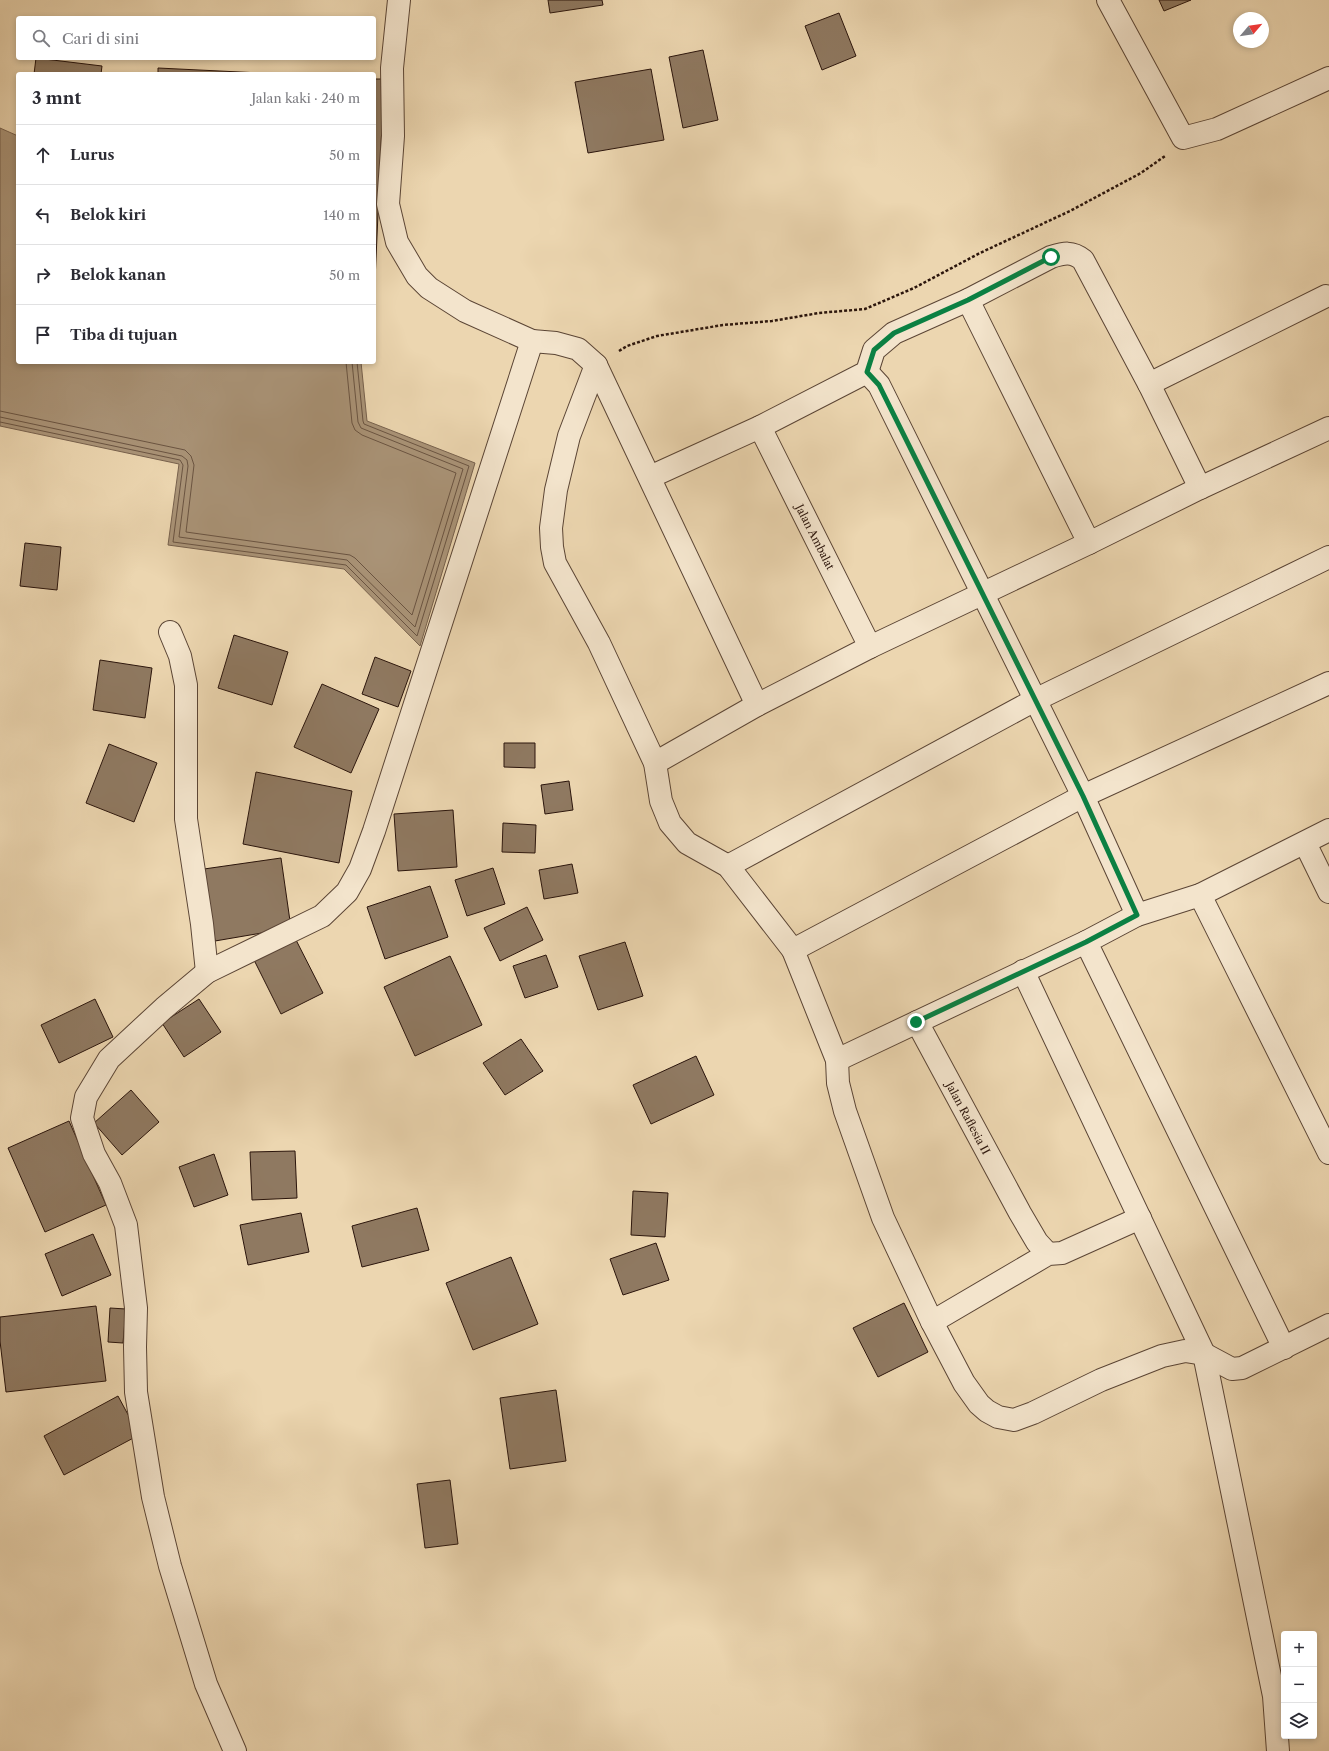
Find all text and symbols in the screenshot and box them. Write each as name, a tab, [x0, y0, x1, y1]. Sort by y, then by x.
north arrow	[1233, 12, 1269, 48]
search box	[16, 16, 376, 60]
icon: search	[30, 27, 52, 49]
text: Cari di sini	[62, 29, 139, 48]
text: 3 mnt	[32, 88, 81, 108]
text: Jalan kaki · 240 m	[251, 90, 360, 106]
icon: ahead	[32, 144, 54, 166]
text: Lurus	[70, 145, 115, 164]
text: 50 m	[329, 147, 360, 163]
icon: left	[32, 204, 54, 226]
text: Belok kiri	[70, 205, 146, 224]
text: 140 m	[323, 207, 360, 223]
route start	[1042, 248, 1060, 266]
icon: right	[32, 264, 54, 286]
text: Belok kanan	[70, 265, 166, 284]
text: 50 m	[329, 267, 360, 283]
icon: arrive	[32, 324, 54, 346]
text: Tiba di tujuan	[70, 325, 178, 344]
street label: Jalan Ambalat	[792, 500, 838, 572]
route end	[907, 1013, 925, 1031]
street label: Jalan Raflesia II	[942, 1077, 993, 1157]
map controls	[1281, 1631, 1317, 1739]
button: +	[1281, 1631, 1317, 1667]
button: −	[1281, 1667, 1317, 1703]
button: layers	[1281, 1703, 1317, 1739]

